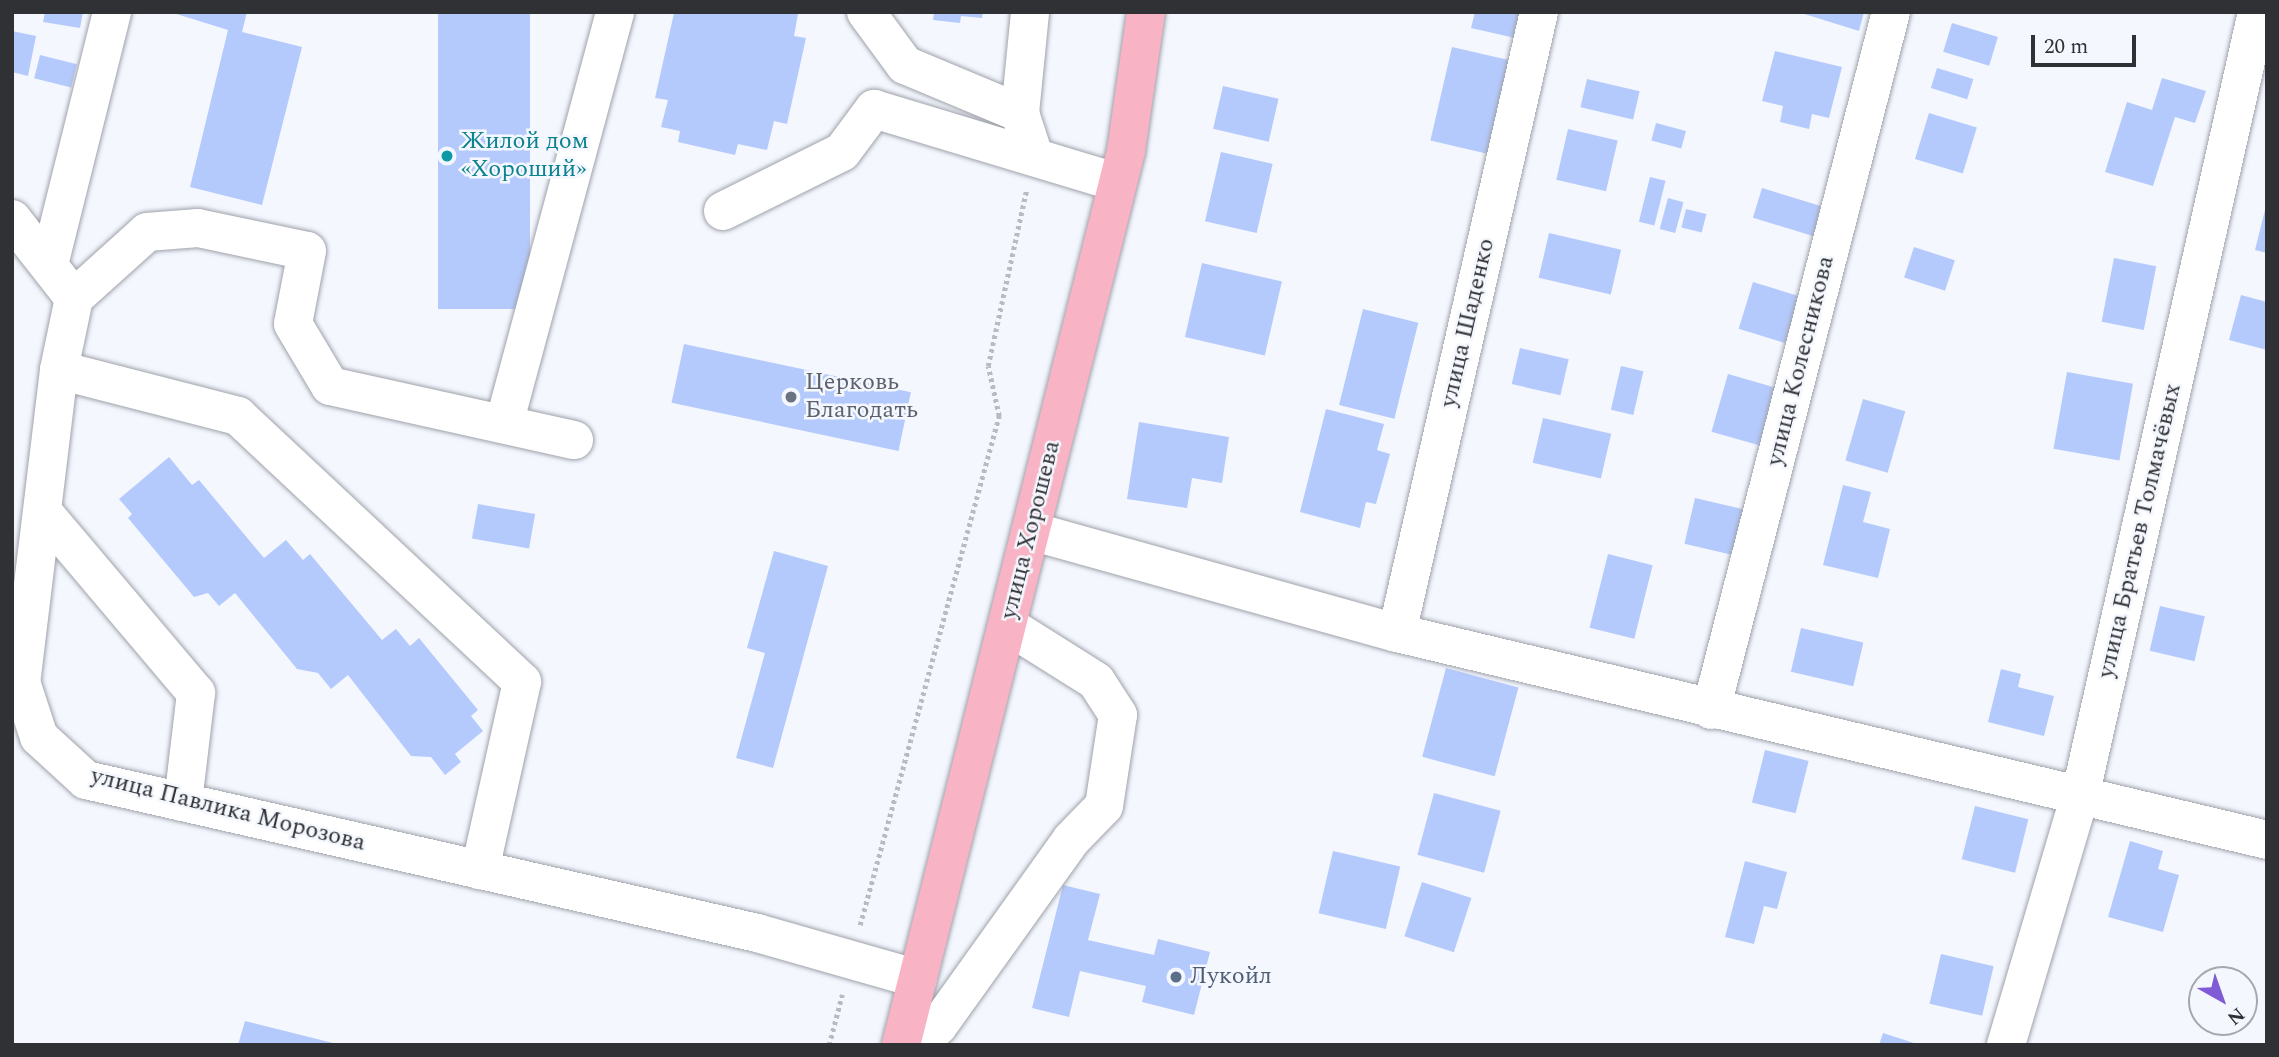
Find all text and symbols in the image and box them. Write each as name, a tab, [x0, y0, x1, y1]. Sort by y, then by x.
scale bar	[2034, 21, 2139, 65]
text: 20 m	[2044, 31, 2088, 63]
place label: Жилой дом «Хороший»	[461, 128, 589, 184]
marker: Жилой дом «Хороший»	[439, 148, 455, 164]
street label: улица Шаденко	[1435, 236, 1501, 410]
street label: улица Колесникова	[1761, 253, 1841, 469]
place label: Церковь Благодать	[805, 369, 918, 425]
street label: улица Братьев Толмачёвых	[2092, 381, 2188, 681]
marker: Церковь Благодать	[783, 389, 799, 405]
street label: улица Хорошева	[995, 438, 1067, 622]
street label: улица Павлика Морозова	[88, 762, 368, 858]
place label: Лукойл	[1190, 963, 1272, 991]
north arrow	[2188, 966, 2258, 1036]
marker: Лукойл	[1168, 969, 1184, 985]
text: N	[2220, 1000, 2251, 1032]

